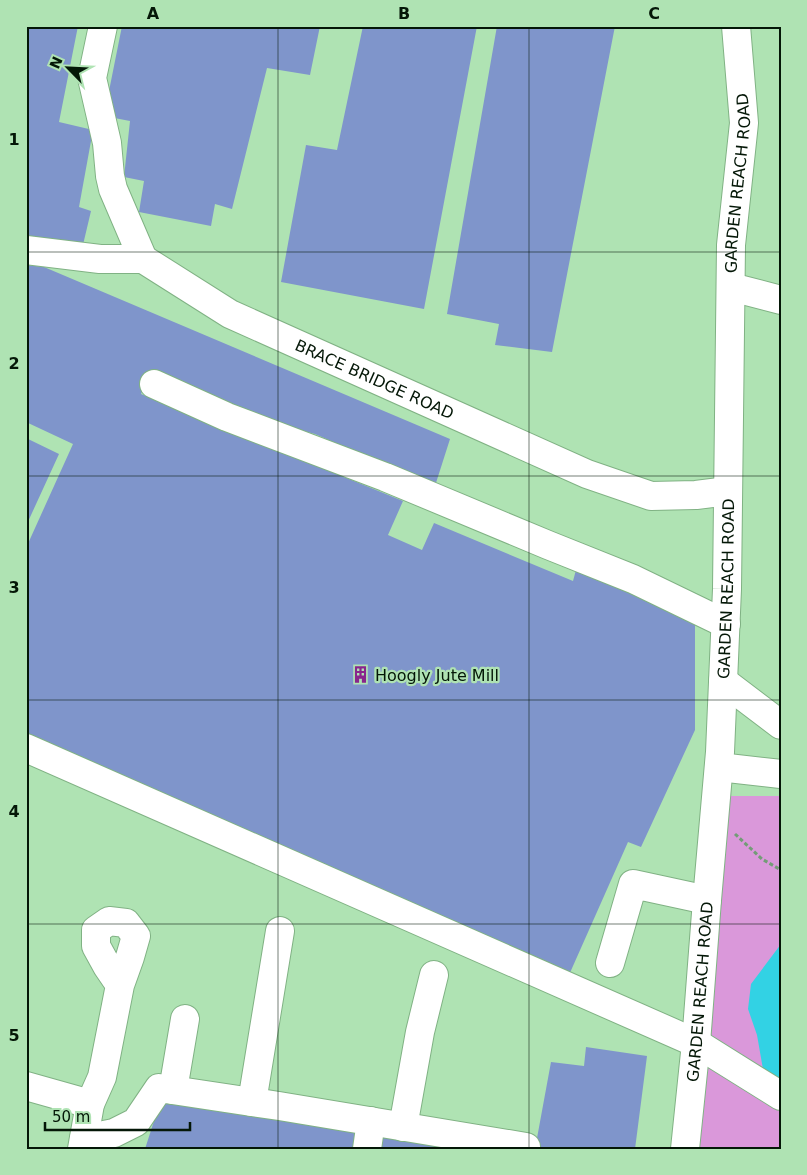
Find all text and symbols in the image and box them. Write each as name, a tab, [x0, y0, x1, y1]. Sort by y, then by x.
text: A	[147, 4, 160, 23]
text: B	[398, 4, 410, 23]
text: C	[648, 4, 660, 23]
north arrow	[42, 42, 92, 92]
text: N	[46, 54, 66, 71]
street label: GARDEN REACH ROAD	[722, 92, 754, 273]
text: 1	[8, 130, 20, 149]
street label: BRACE BRIDGE ROAD	[292, 335, 457, 423]
text: 2	[8, 354, 20, 373]
street label: GARDEN REACH ROAD	[714, 498, 738, 680]
text: 3	[8, 578, 20, 597]
building icon: Hoogly Jute Mill	[351, 665, 371, 685]
place label: Hoogly Jute Mill	[375, 666, 499, 685]
text: 4	[8, 802, 20, 821]
street label: GARDEN REACH ROAD	[683, 901, 717, 1083]
text: 5	[8, 1026, 20, 1045]
scale bar	[45, 1100, 190, 1132]
text: 50 m	[52, 1108, 90, 1126]

